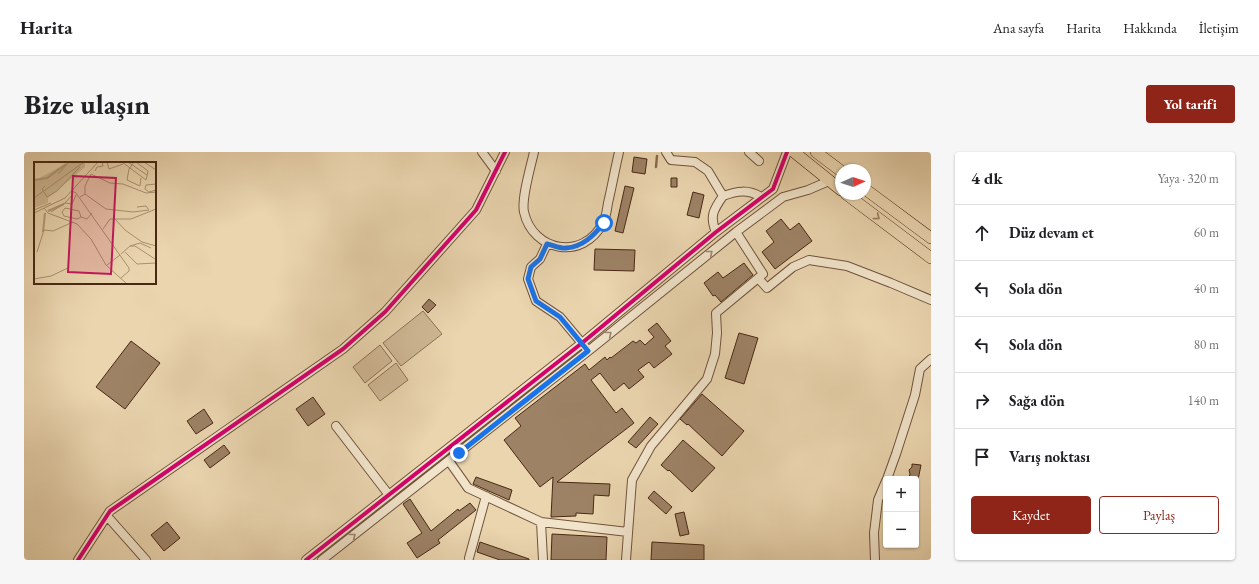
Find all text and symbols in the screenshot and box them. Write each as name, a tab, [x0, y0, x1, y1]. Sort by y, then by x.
text: Harita	[20, 15, 72, 40]
text: Ana sayfa	[993, 19, 1044, 37]
text: Harita	[1066, 19, 1101, 37]
text: Hakkında	[1123, 19, 1177, 37]
text: İletişim	[1199, 19, 1239, 37]
button: Yol tarifi	[1146, 85, 1235, 123]
text: Bize ulaşın	[24, 86, 150, 122]
inset map	[34, 162, 156, 284]
north arrow	[835, 164, 871, 200]
text: 4 dk	[971, 167, 1003, 189]
text: Yaya · 320 m	[1158, 170, 1219, 187]
one-way arrow	[873, 213, 880, 220]
route start	[595, 214, 613, 232]
icon: ahead	[971, 222, 993, 244]
text: Düz devam et	[1009, 223, 1094, 242]
text: 60 m	[1194, 224, 1219, 241]
one-way arrow	[706, 250, 713, 257]
icon: left	[971, 278, 993, 300]
text: Sola dön	[1009, 279, 1062, 298]
text: 40 m	[1194, 280, 1219, 297]
one-way arrow	[605, 332, 612, 339]
icon: left	[971, 334, 993, 356]
text: Sola dön	[1009, 335, 1062, 354]
text: 80 m	[1194, 336, 1219, 353]
icon: right	[971, 390, 993, 412]
text: Sağa dön	[1009, 391, 1065, 410]
text: 140 m	[1188, 392, 1219, 409]
route end	[450, 444, 468, 462]
icon: arrive	[971, 446, 993, 468]
text: Varış noktası	[1009, 447, 1090, 466]
map controls	[883, 476, 919, 548]
button: +	[883, 476, 919, 512]
button: Kaydet	[971, 496, 1091, 534]
button: Paylaş	[1099, 496, 1219, 534]
button: −	[883, 512, 919, 548]
one-way arrow	[348, 534, 355, 541]

